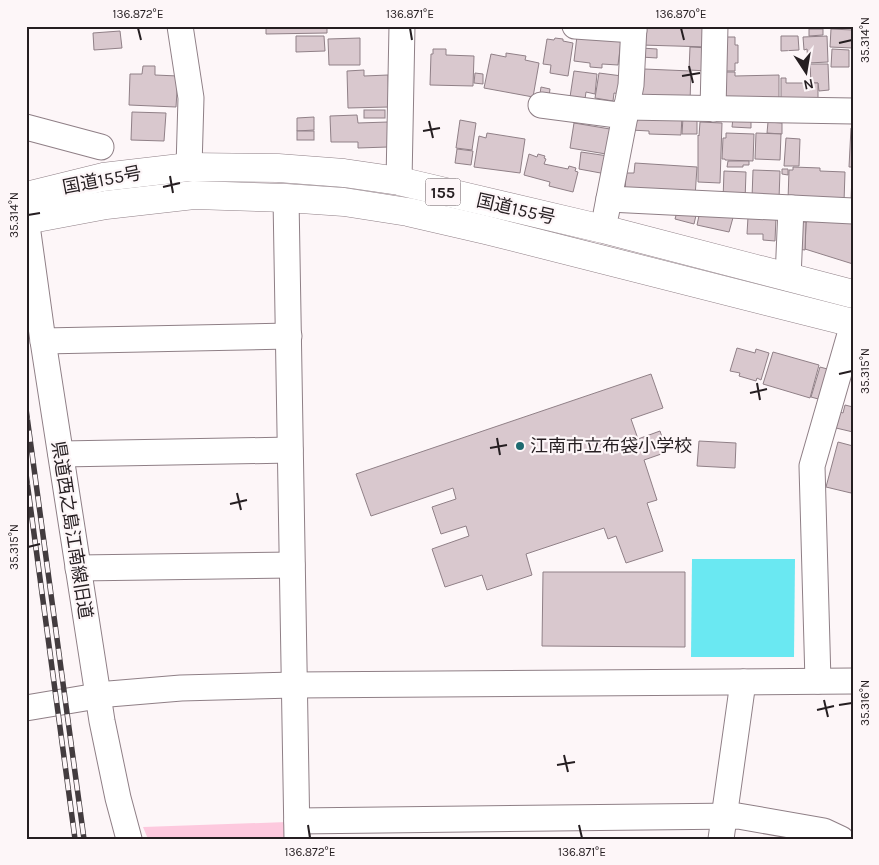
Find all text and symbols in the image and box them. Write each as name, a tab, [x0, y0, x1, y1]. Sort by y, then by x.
text: 136.872°E	[113, 7, 163, 21]
text: 136.871°E	[386, 7, 434, 21]
text: 136.870°E	[655, 7, 707, 21]
text: 35.314°N	[858, 17, 872, 63]
north arrow	[782, 48, 832, 98]
text: N	[802, 75, 815, 94]
street label: 国道155号	[60, 162, 144, 198]
road number: 155	[426, 178, 460, 206]
street label: 国道155号	[474, 189, 558, 229]
text: 35.314°N	[7, 192, 21, 238]
text: 35.315°N	[858, 348, 872, 394]
place label: 江南市立布袋小学校	[530, 435, 692, 457]
street label: 県道西之島江南線旧道	[47, 439, 97, 621]
marker: 江南市立布袋小学校	[514, 440, 526, 452]
text: 35.315°N	[7, 524, 21, 570]
text: 35.316°N	[858, 680, 872, 726]
text: 136.872°E	[285, 845, 335, 859]
text: 136.871°E	[558, 845, 606, 859]

